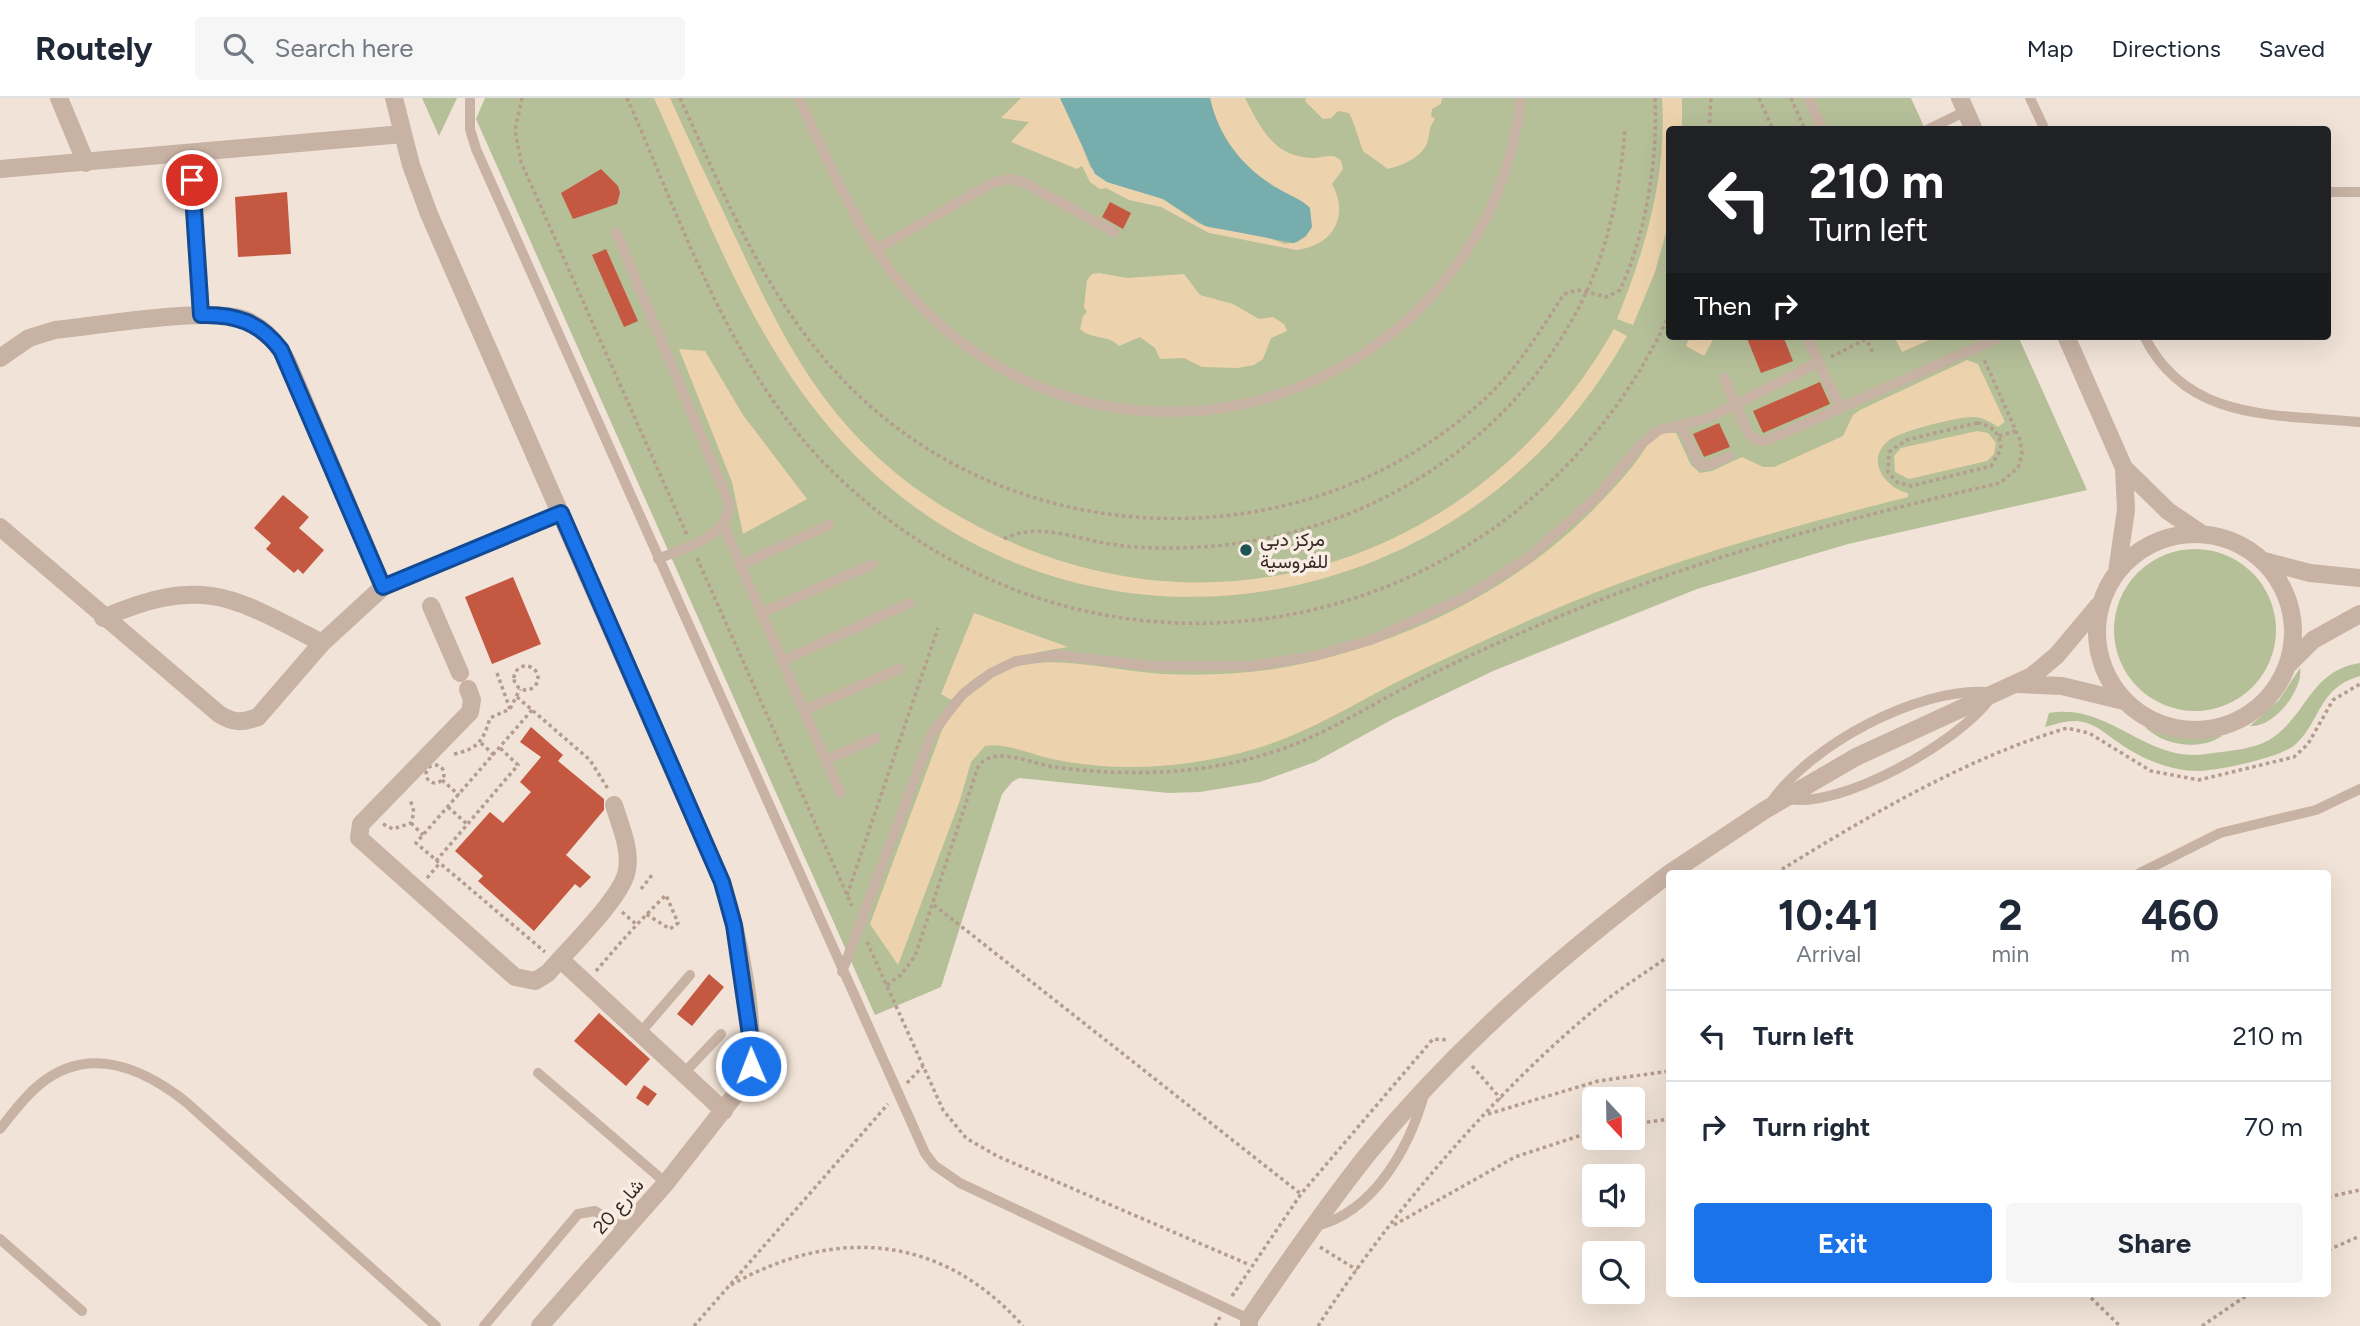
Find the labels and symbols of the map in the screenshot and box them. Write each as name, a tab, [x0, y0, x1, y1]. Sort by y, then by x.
pin	[162, 150, 222, 210]
place label: مركز دبي للفروسية	[1260, 528, 1328, 573]
marker: مركز دبي للفروسية	[1238, 542, 1254, 558]
position arrow	[714, 1029, 788, 1103]
north arrow	[1582, 1087, 1645, 1150]
street label: شارع 20	[588, 1174, 649, 1239]

